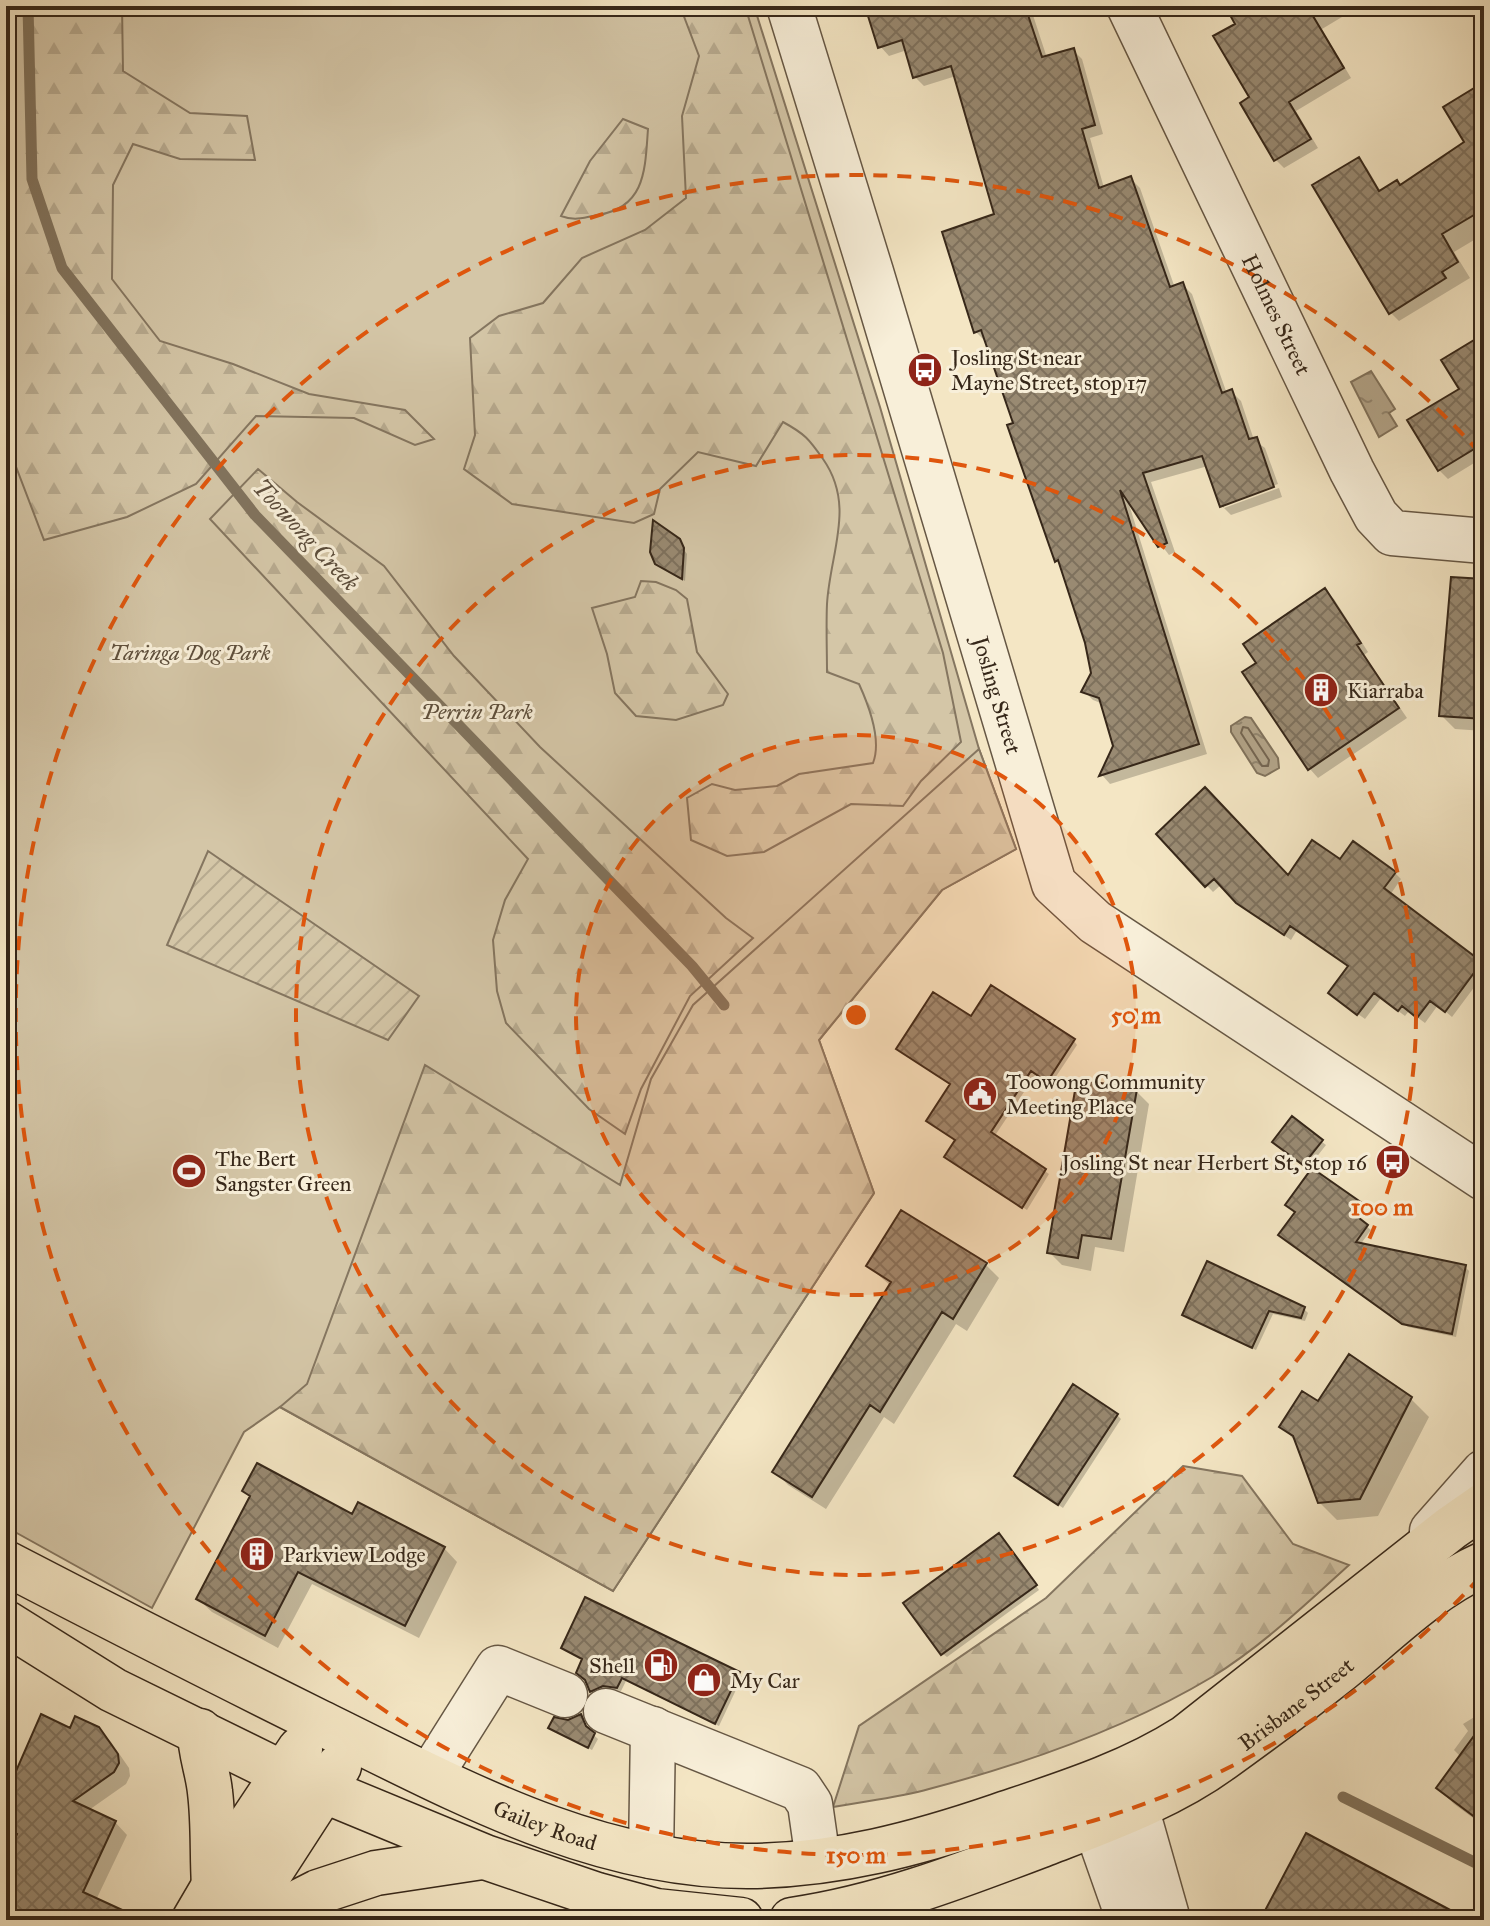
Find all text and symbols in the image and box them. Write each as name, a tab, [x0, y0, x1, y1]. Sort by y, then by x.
street label: Holmes Street	[1236, 250, 1317, 380]
place label: Josling St near Mayne Street, stop 17	[949, 344, 1147, 396]
bus stop icon: Josling St near Mayne Street, stop 17	[906, 351, 944, 389]
water label: Toowong Creek	[246, 473, 366, 598]
street label: Josling Street	[966, 631, 1027, 757]
park label: Taringa Dog Park	[109, 639, 271, 666]
building icon: Kiarraba	[1302, 671, 1340, 709]
place label: Kiarraba	[1347, 677, 1424, 704]
park label: Perrin Park	[421, 698, 533, 725]
text: 50 m	[1111, 1000, 1162, 1030]
centre of rings	[842, 1001, 870, 1029]
place label: Toowong Community Meeting Place	[1006, 1068, 1205, 1120]
public building icon: Toowong Community Meeting Place	[961, 1075, 999, 1113]
bus stop icon: Josling St near Herbert St, stop 16	[1374, 1143, 1412, 1181]
place label: The Bert Sangster Green	[215, 1145, 352, 1197]
place label: Josling St near Herbert St, stop 16	[1059, 1149, 1368, 1176]
sports icon: The Bert Sangster Green	[170, 1152, 208, 1190]
text: 100 m	[1351, 1192, 1414, 1222]
building icon: Parkview Lodge	[238, 1535, 276, 1573]
place label: Parkview Lodge	[283, 1541, 426, 1568]
fuel station icon: Shell	[642, 1646, 680, 1684]
place label: Shell	[589, 1652, 635, 1679]
street label: Brisbane Street	[1233, 1652, 1359, 1756]
shop icon: My Car	[685, 1661, 723, 1699]
place label: My Car	[730, 1667, 800, 1694]
street label: Gailey Road	[489, 1794, 600, 1856]
text: 150 m	[826, 1840, 887, 1870]

